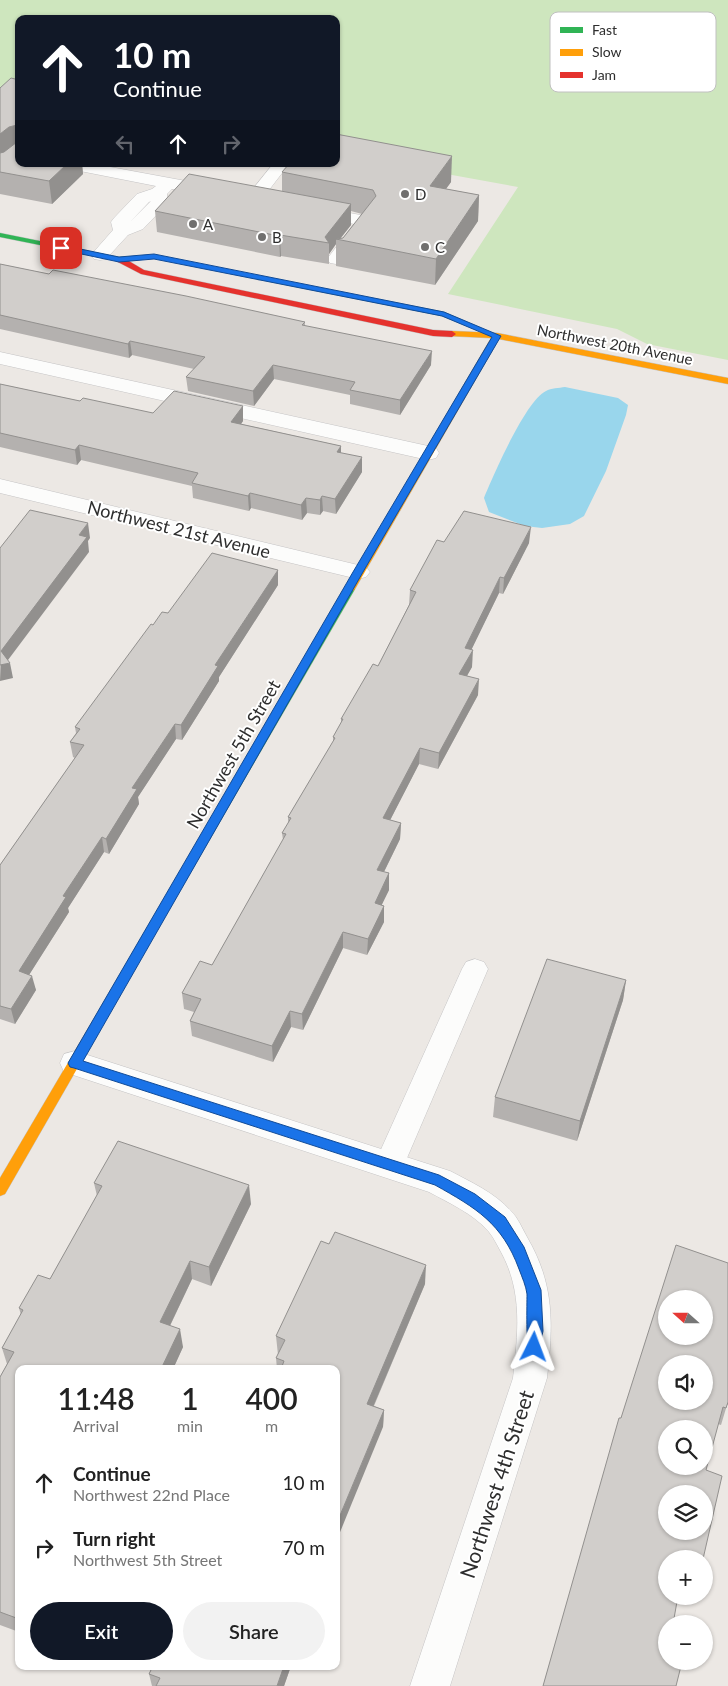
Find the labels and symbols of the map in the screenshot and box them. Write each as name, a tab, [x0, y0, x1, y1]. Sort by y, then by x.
legend	[550, 12, 716, 92]
text: Fast	[592, 21, 617, 38]
text: Slow	[592, 43, 622, 60]
text: Jam	[592, 66, 616, 83]
place label: D	[415, 185, 426, 203]
marker: D	[399, 188, 411, 200]
place label: A	[203, 215, 214, 233]
marker: A	[187, 218, 199, 230]
pin	[40, 227, 82, 269]
place label: B	[272, 228, 282, 246]
marker: B	[256, 231, 268, 243]
place label: C	[435, 238, 445, 256]
marker: C	[419, 241, 431, 253]
street label: Northwest 20th Avenue	[536, 320, 695, 368]
street label: Northwest 21st Avenue	[85, 496, 273, 562]
street label: Northwest 5th Street	[181, 675, 285, 832]
north arrow	[658, 1290, 712, 1345]
position arrow	[507, 1320, 559, 1372]
street label: Northwest 4th Street	[454, 1386, 538, 1581]

